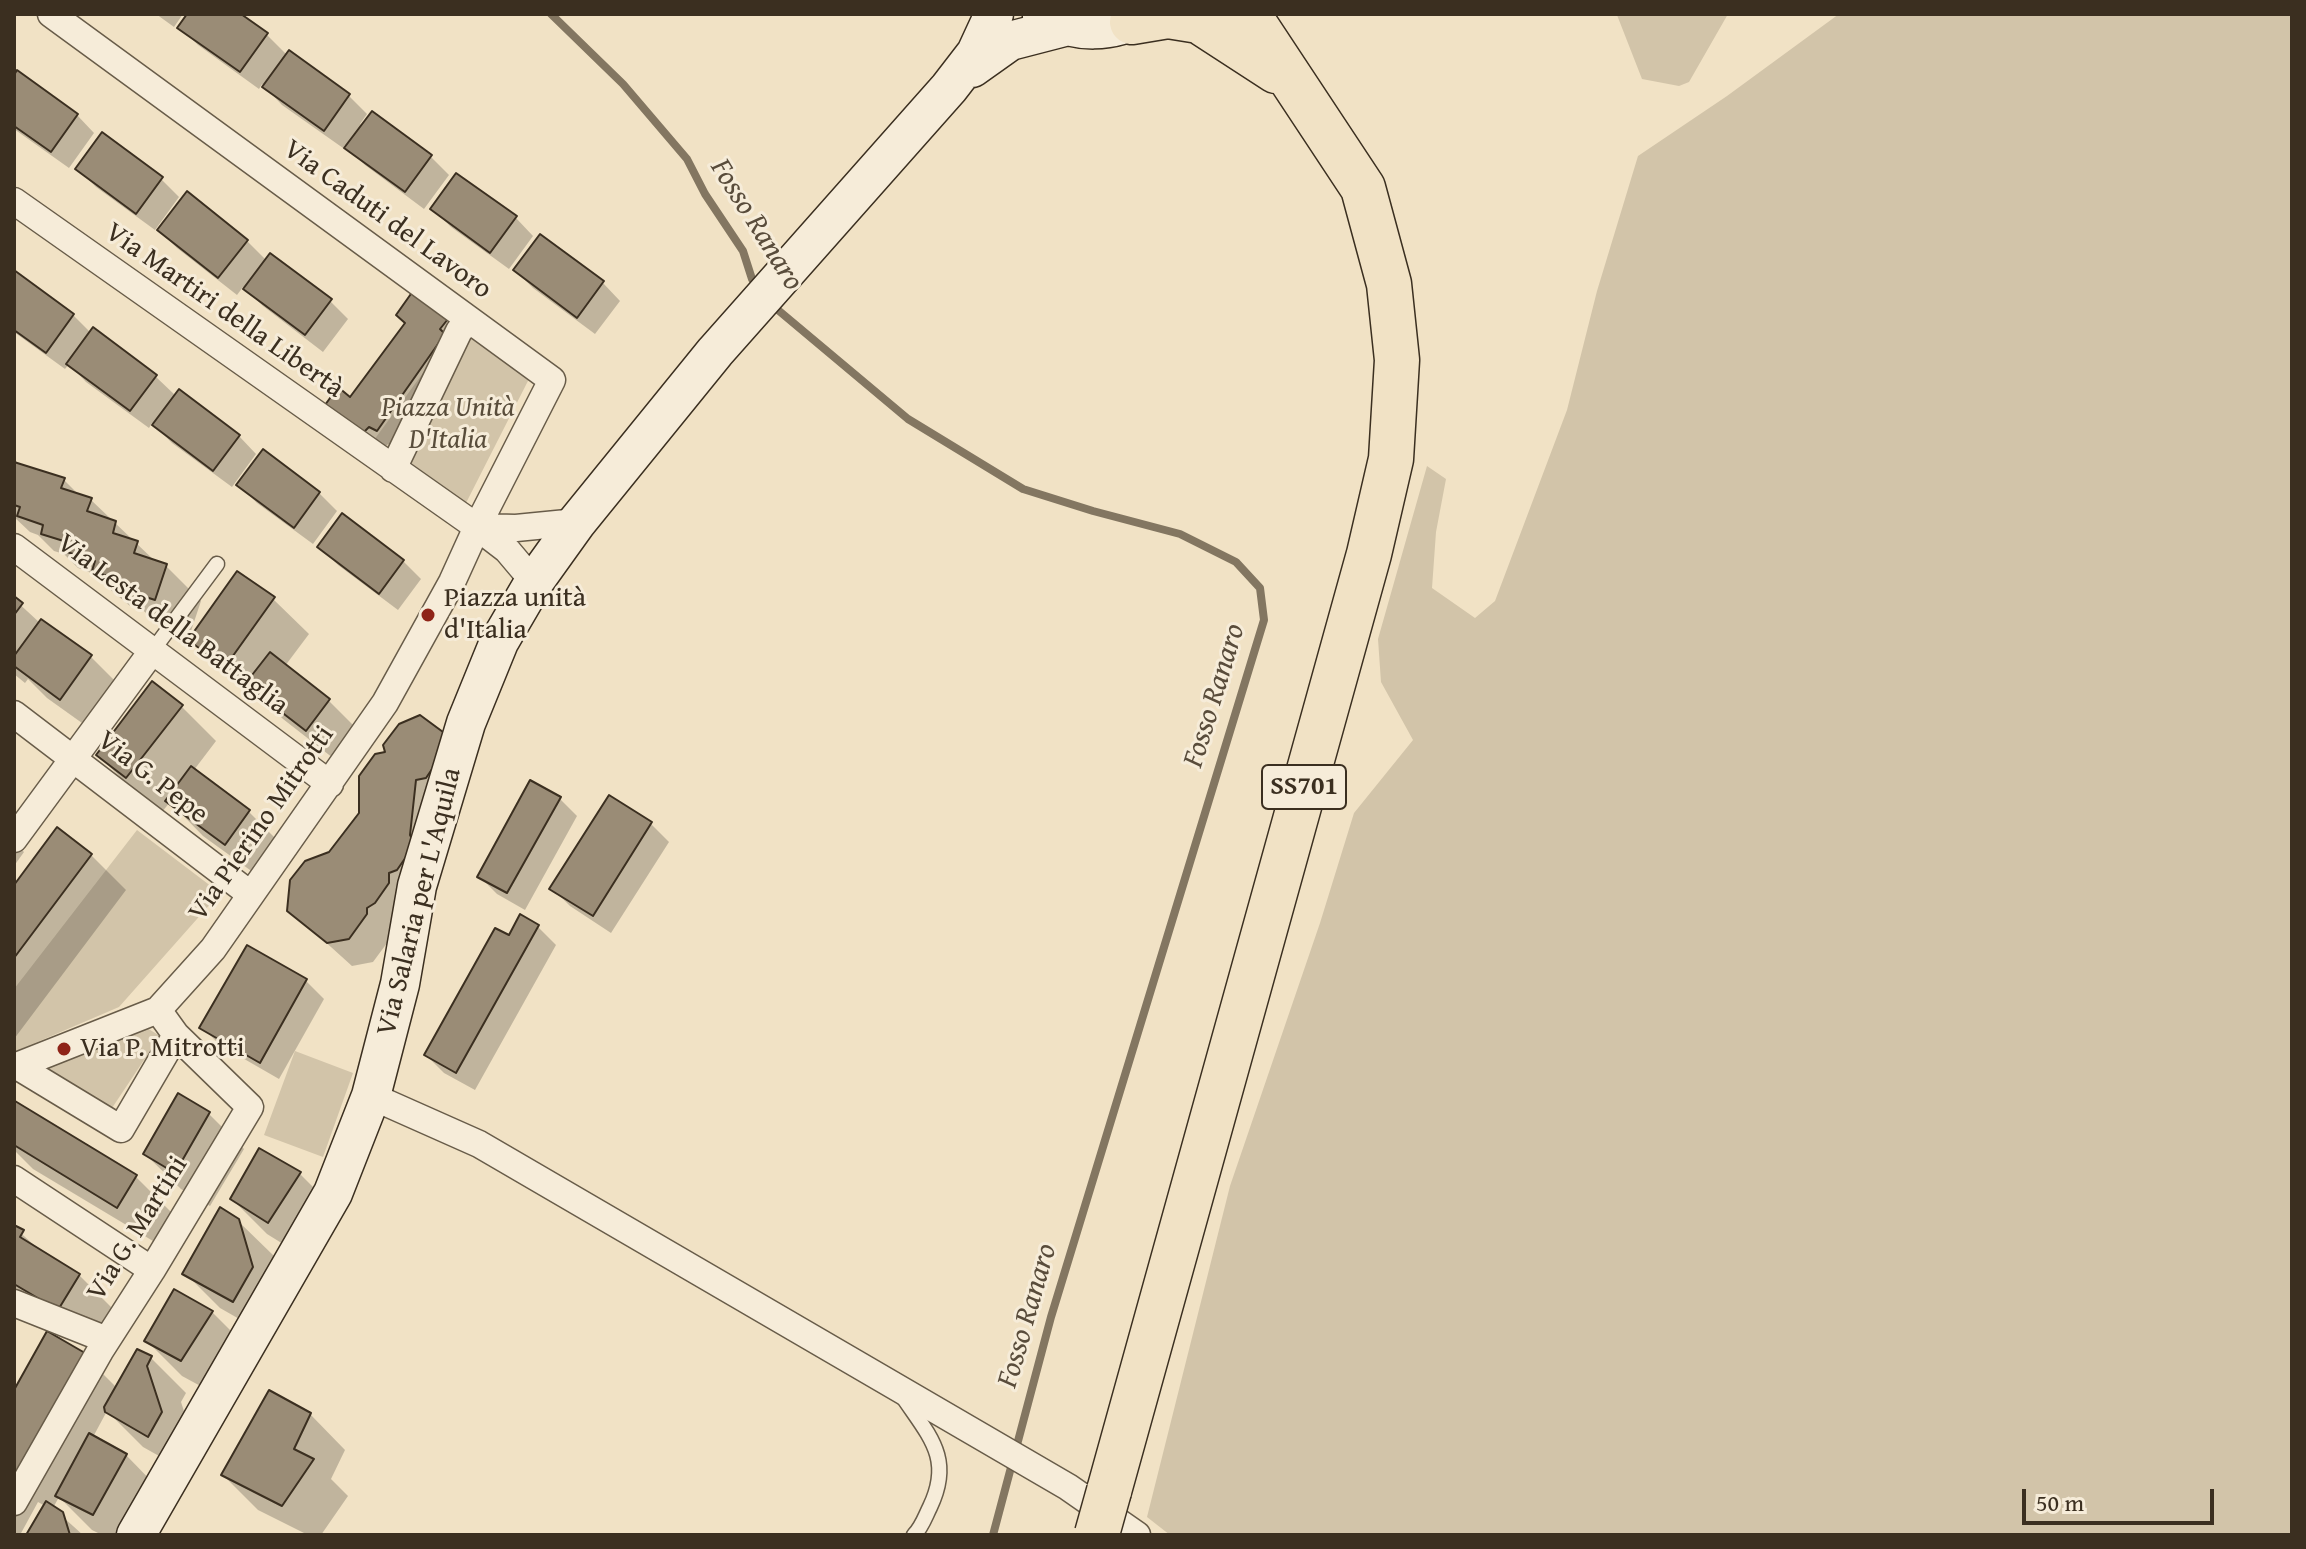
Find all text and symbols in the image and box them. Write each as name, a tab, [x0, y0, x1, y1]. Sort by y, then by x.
street label: Via Caduti del Lavoro	[276, 133, 498, 307]
water label: Fosso Ranaro	[701, 153, 811, 297]
street label: Via Martiri della Libertà	[98, 216, 350, 406]
park label: Piazza Unità D'Italia	[381, 392, 515, 458]
street label: Via Lesta della Battaglia	[50, 527, 294, 723]
place label: Piazza unità d'Italia	[444, 582, 586, 648]
marker: Piazza unità d'Italia	[419, 606, 437, 624]
water label: Fosso Ranaro	[1176, 620, 1254, 772]
street label: Via Pierino Mitrotti	[182, 720, 342, 928]
street label: Via G. Pepe	[90, 724, 214, 832]
street label: Via Salaria per L'Aquila	[370, 765, 470, 1039]
road number: SS701	[1262, 765, 1346, 809]
place label: Via P. Mitrotti	[80, 1032, 245, 1066]
marker: Via P. Mitrotti	[55, 1040, 73, 1058]
street label: Via G. Martini	[80, 1151, 196, 1307]
water label: Fosso Ranaro	[990, 1240, 1066, 1392]
scale bar	[2026, 1473, 2218, 1523]
text: 50 m	[2036, 1485, 2084, 1520]

